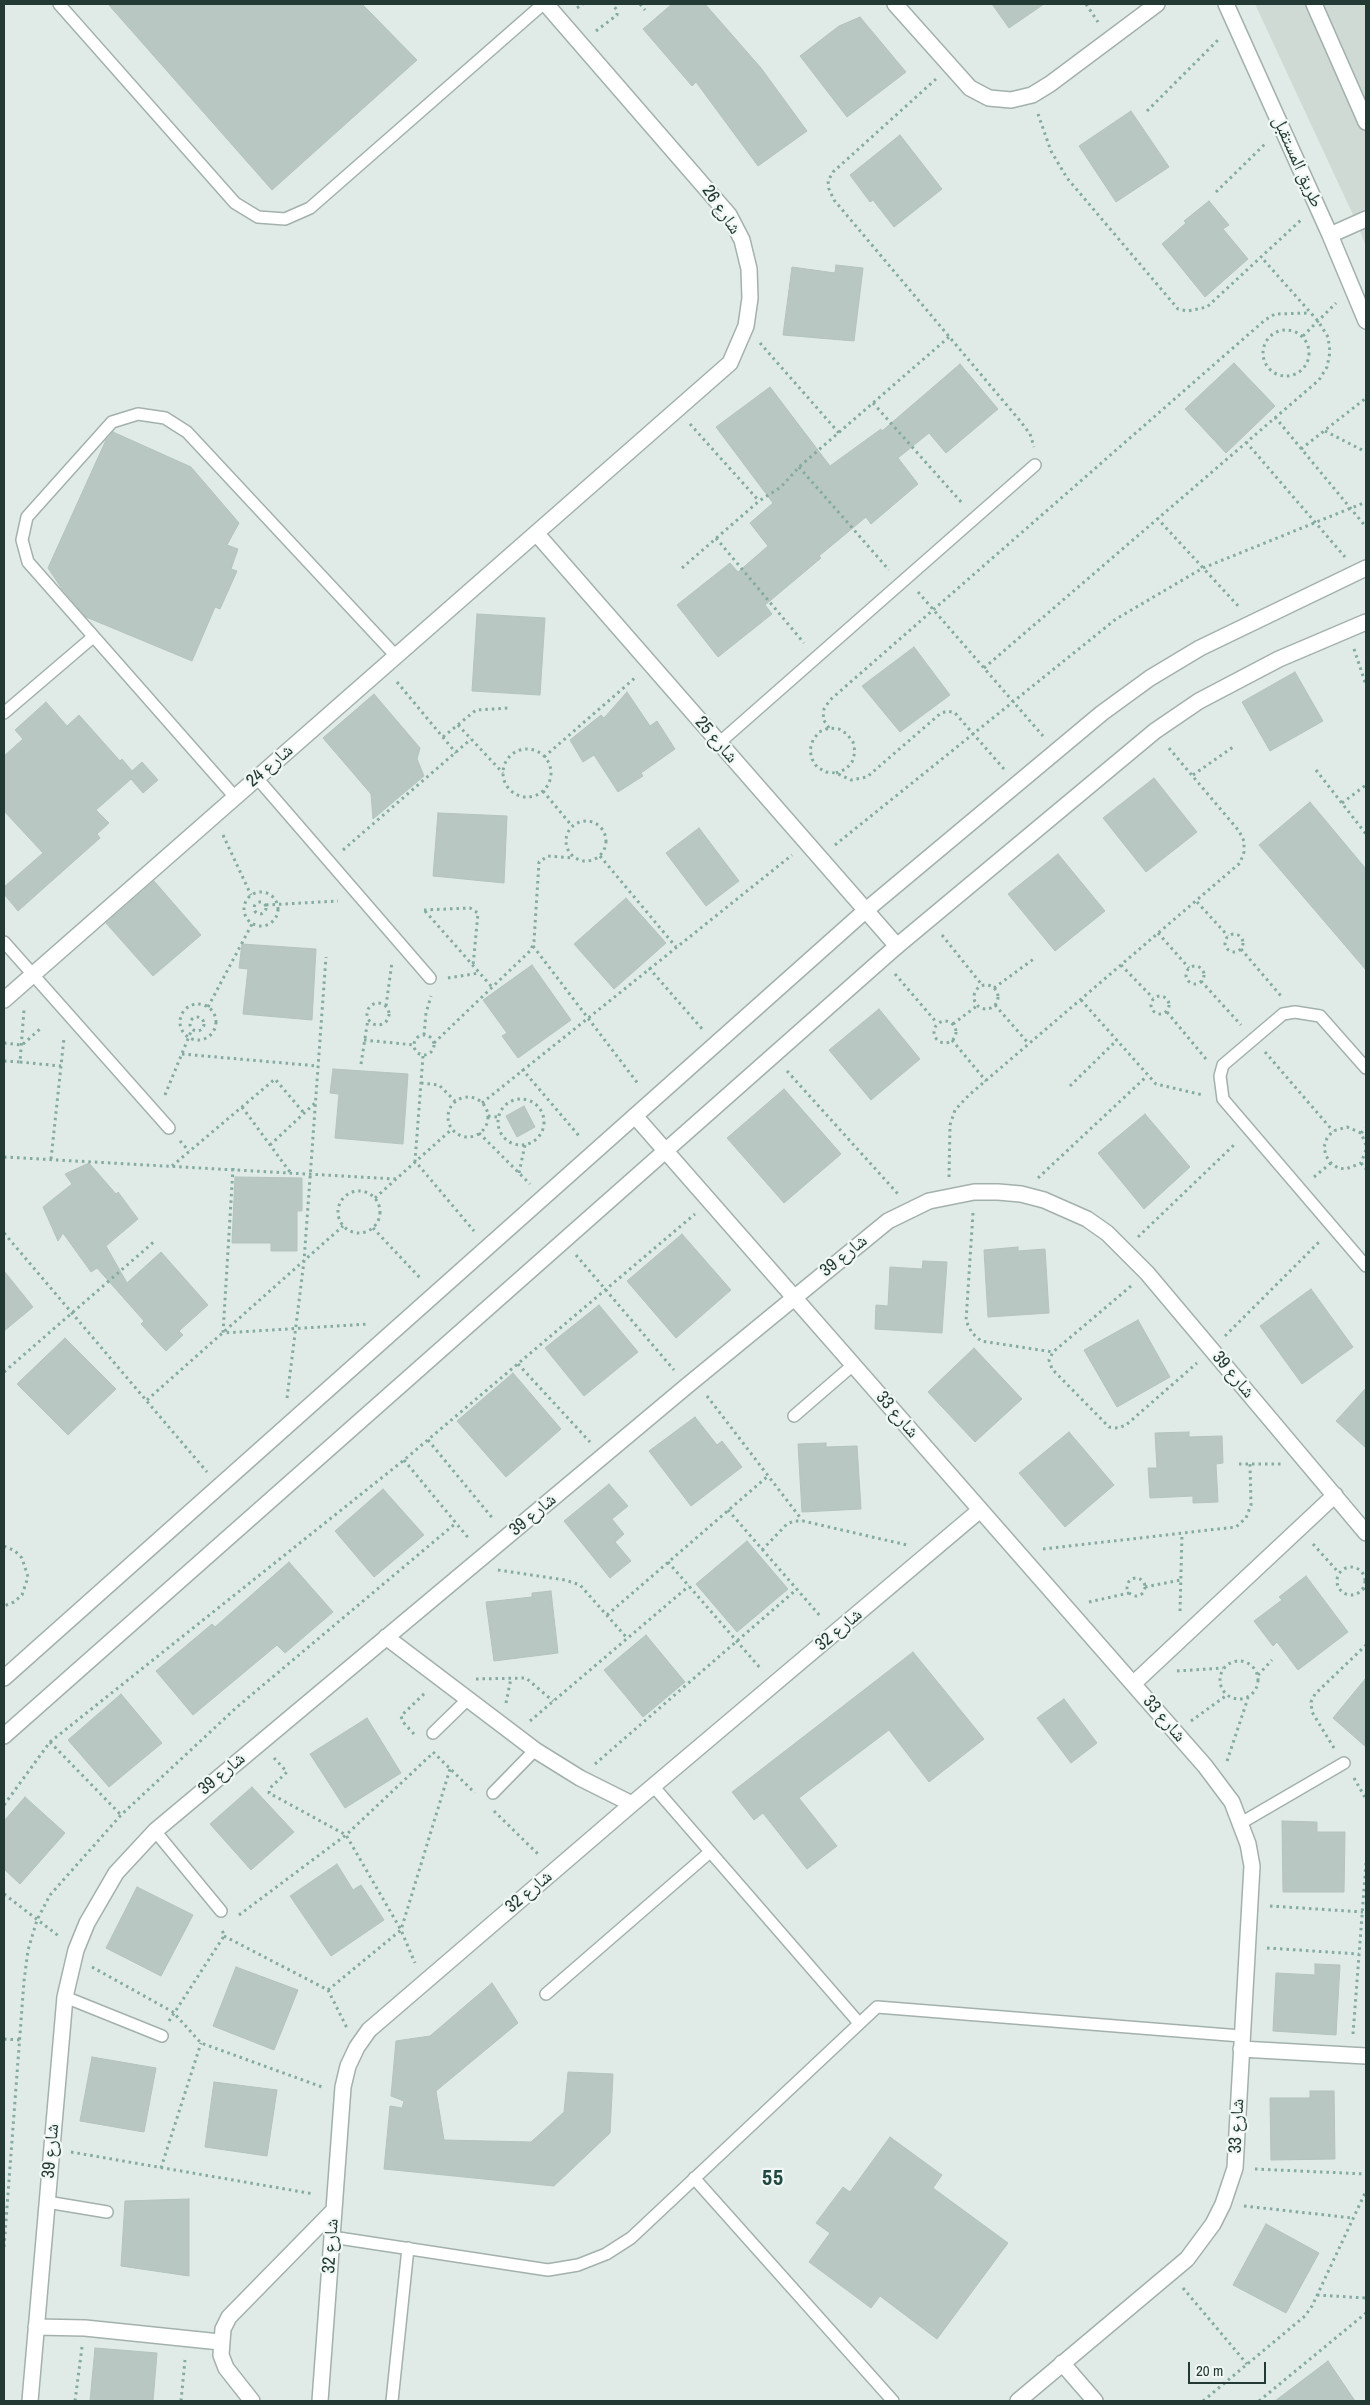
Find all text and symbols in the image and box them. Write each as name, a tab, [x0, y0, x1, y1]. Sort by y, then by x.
street label: طريق المستقبل	[1267, 113, 1327, 211]
street label: شارع 26	[697, 181, 745, 239]
street label: شارع 25	[690, 712, 742, 768]
street label: شارع 24	[242, 740, 298, 792]
street label: شارع 39	[816, 1230, 872, 1282]
street label: شارع 39	[1207, 1347, 1259, 1403]
street label: شارع 33	[871, 1387, 923, 1443]
street label: شارع 39	[505, 1489, 561, 1541]
street label: شارع 32	[811, 1604, 867, 1656]
street label: شارع 33	[1138, 1691, 1190, 1747]
street label: شارع 39	[194, 1748, 250, 1800]
street label: شارع 32	[501, 1866, 557, 1918]
street label: شارع 33	[1225, 2098, 1249, 2154]
street label: شارع 39	[38, 2123, 64, 2179]
district label: 55	[762, 2166, 784, 2192]
street label: شارع 32	[318, 2218, 344, 2274]
scale bar	[1190, 2352, 1268, 2384]
text: 20 m	[1196, 2360, 1223, 2381]

